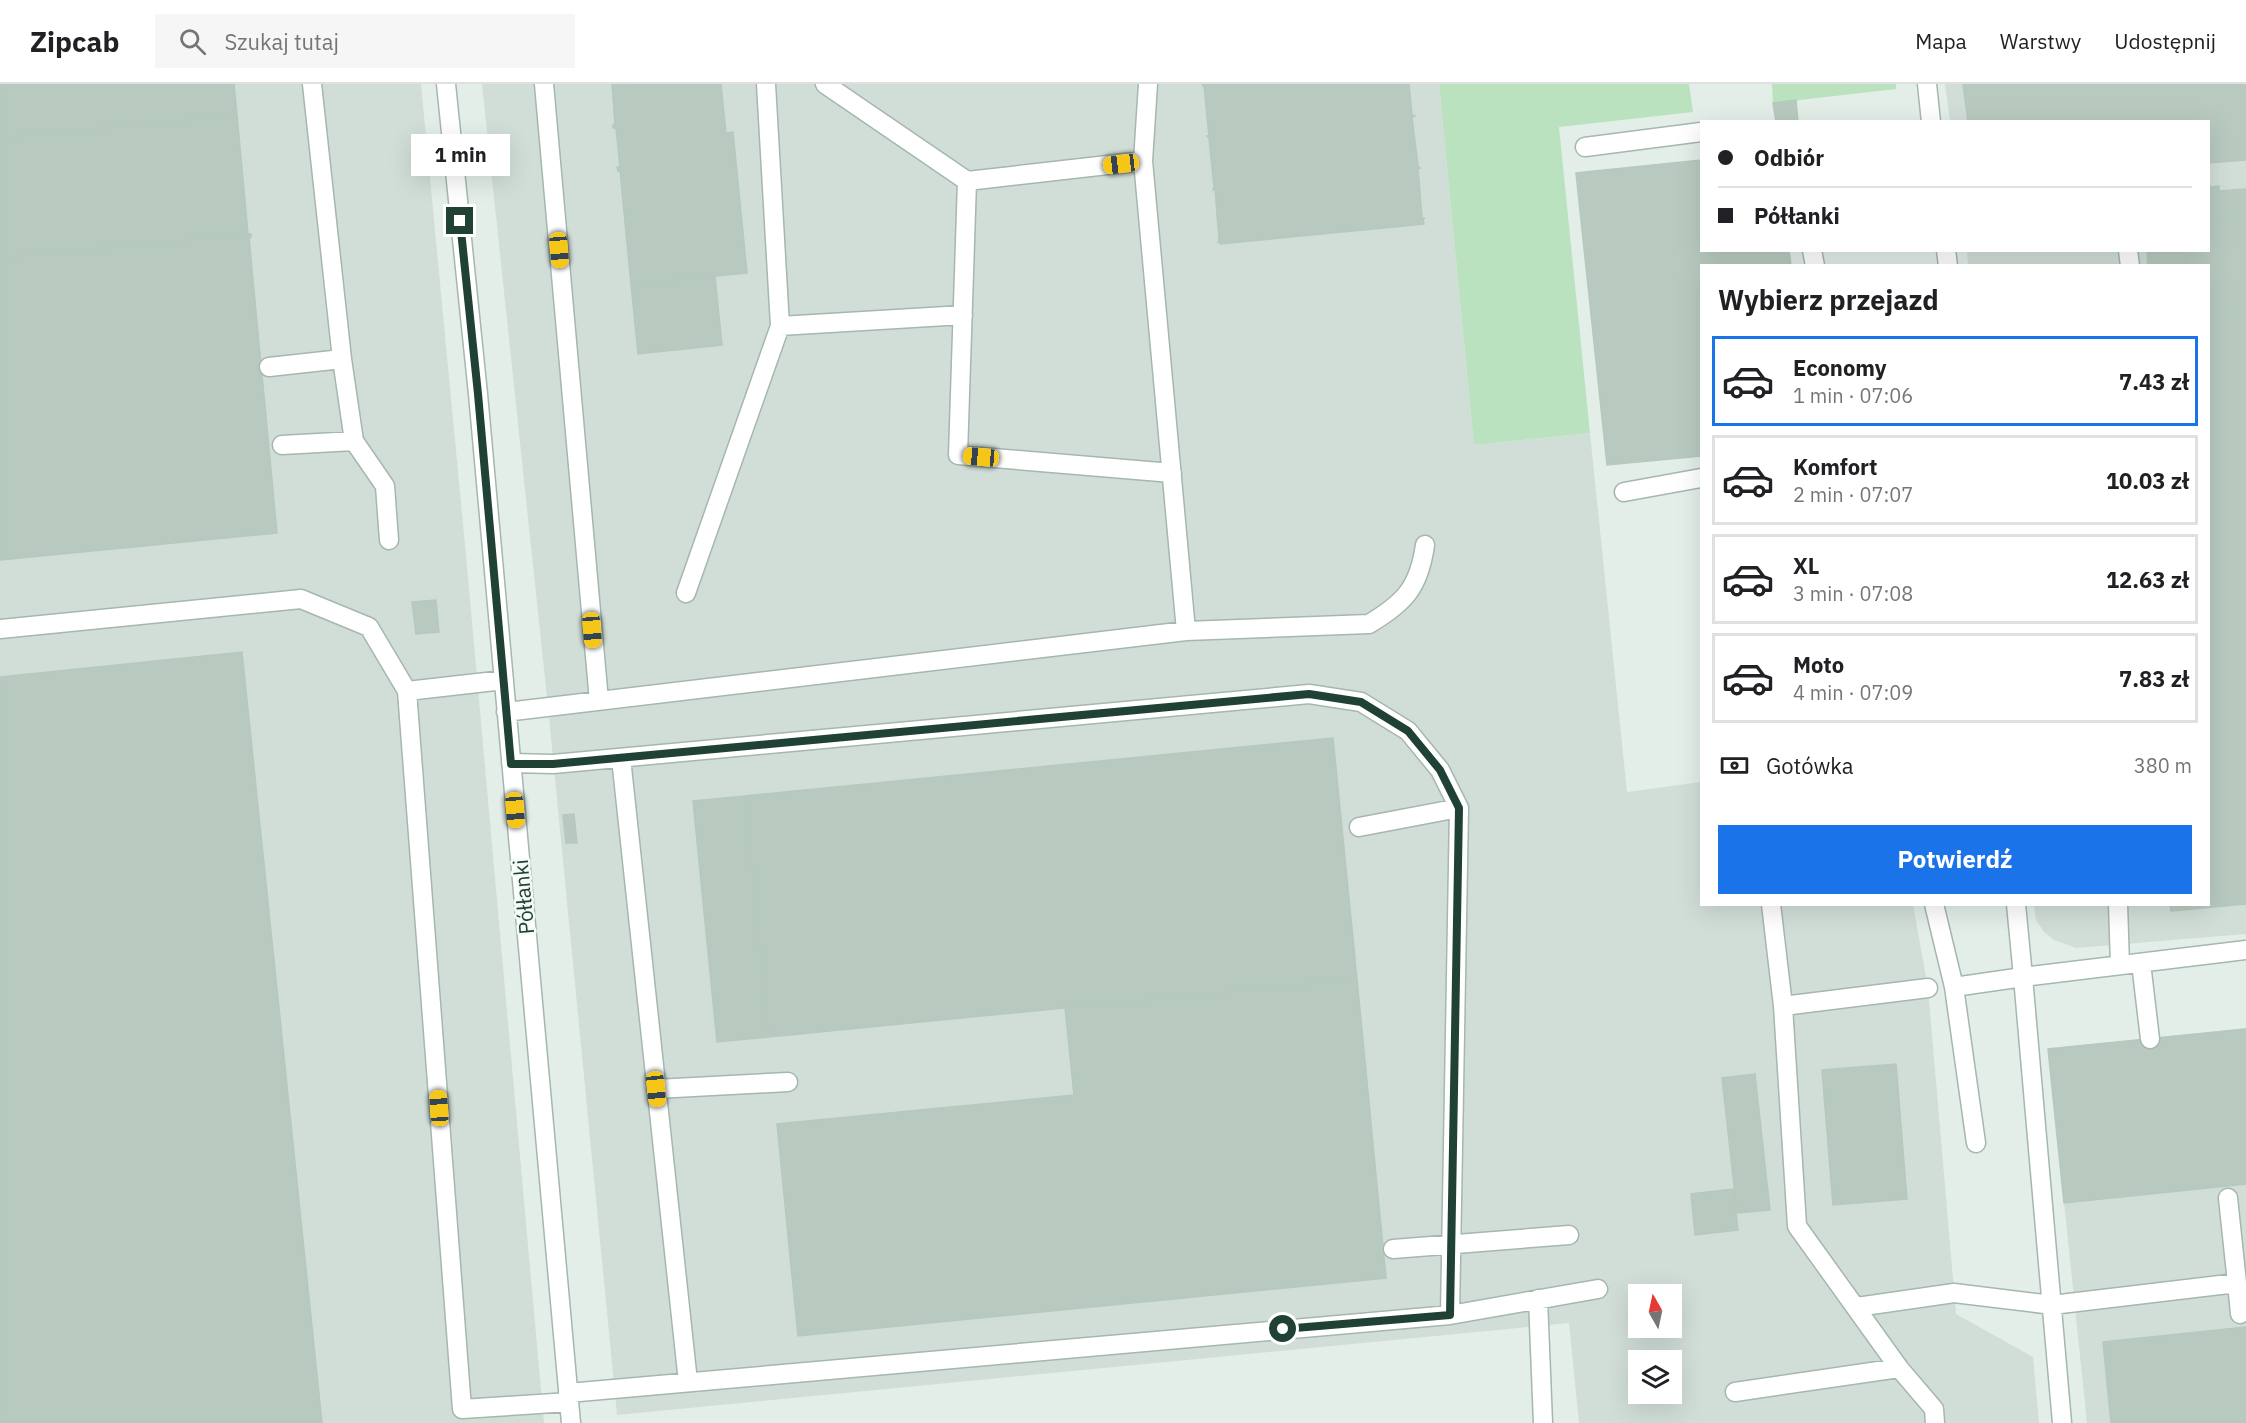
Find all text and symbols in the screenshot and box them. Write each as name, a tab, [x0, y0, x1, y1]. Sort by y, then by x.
search box	[155, 14, 575, 68]
text: Zipcab	[30, 23, 119, 60]
icon: search	[176, 25, 209, 58]
text: Szukaj tutaj	[224, 27, 339, 56]
text: Mapa	[1915, 27, 1967, 55]
text: Warstwy	[2000, 27, 2081, 55]
text: Udostępnij	[2114, 27, 2216, 55]
callout: 1 min	[410, 134, 510, 176]
text: 1 min	[434, 141, 487, 168]
text: Odbiór	[1754, 143, 1824, 172]
car	[1102, 153, 1140, 175]
text: Półłanki	[1754, 201, 1840, 230]
route end	[446, 207, 473, 234]
car	[548, 231, 570, 269]
text: Wybierz przejazd	[1718, 282, 1939, 317]
text: Economy	[1793, 353, 1887, 382]
icon: car	[1721, 354, 1775, 408]
text: 7.43 zł	[2119, 367, 2189, 396]
text: 1 min · 07:06	[1793, 382, 1913, 409]
car	[962, 446, 1000, 468]
text: Komfort	[1793, 452, 1878, 481]
icon: car	[1721, 453, 1775, 507]
text: 10.03 zł	[2106, 466, 2189, 495]
text: 2 min · 07:07	[1793, 481, 1913, 508]
text: XL	[1793, 551, 1819, 580]
icon: car	[1721, 552, 1775, 606]
text: 12.63 zł	[2106, 565, 2189, 594]
text: 3 min · 07:08	[1793, 580, 1913, 607]
car	[581, 611, 603, 649]
text: Moto	[1793, 650, 1844, 679]
icon: car	[1721, 651, 1775, 705]
text: 7.83 zł	[2119, 664, 2189, 693]
text: 4 min · 07:09	[1793, 679, 1913, 706]
icon: cash	[1718, 749, 1751, 782]
text: Gotówka	[1766, 751, 1854, 780]
text: 380 m	[2134, 752, 2192, 779]
car	[504, 791, 526, 829]
button: Potwierdź	[1718, 825, 2192, 894]
street label: Półłanki	[506, 858, 540, 936]
car	[645, 1070, 667, 1108]
car	[429, 1089, 449, 1127]
north arrow	[1628, 1284, 1682, 1338]
map controls	[1628, 1284, 1682, 1404]
route start	[1269, 1315, 1296, 1342]
button: layers	[1628, 1350, 1682, 1404]

